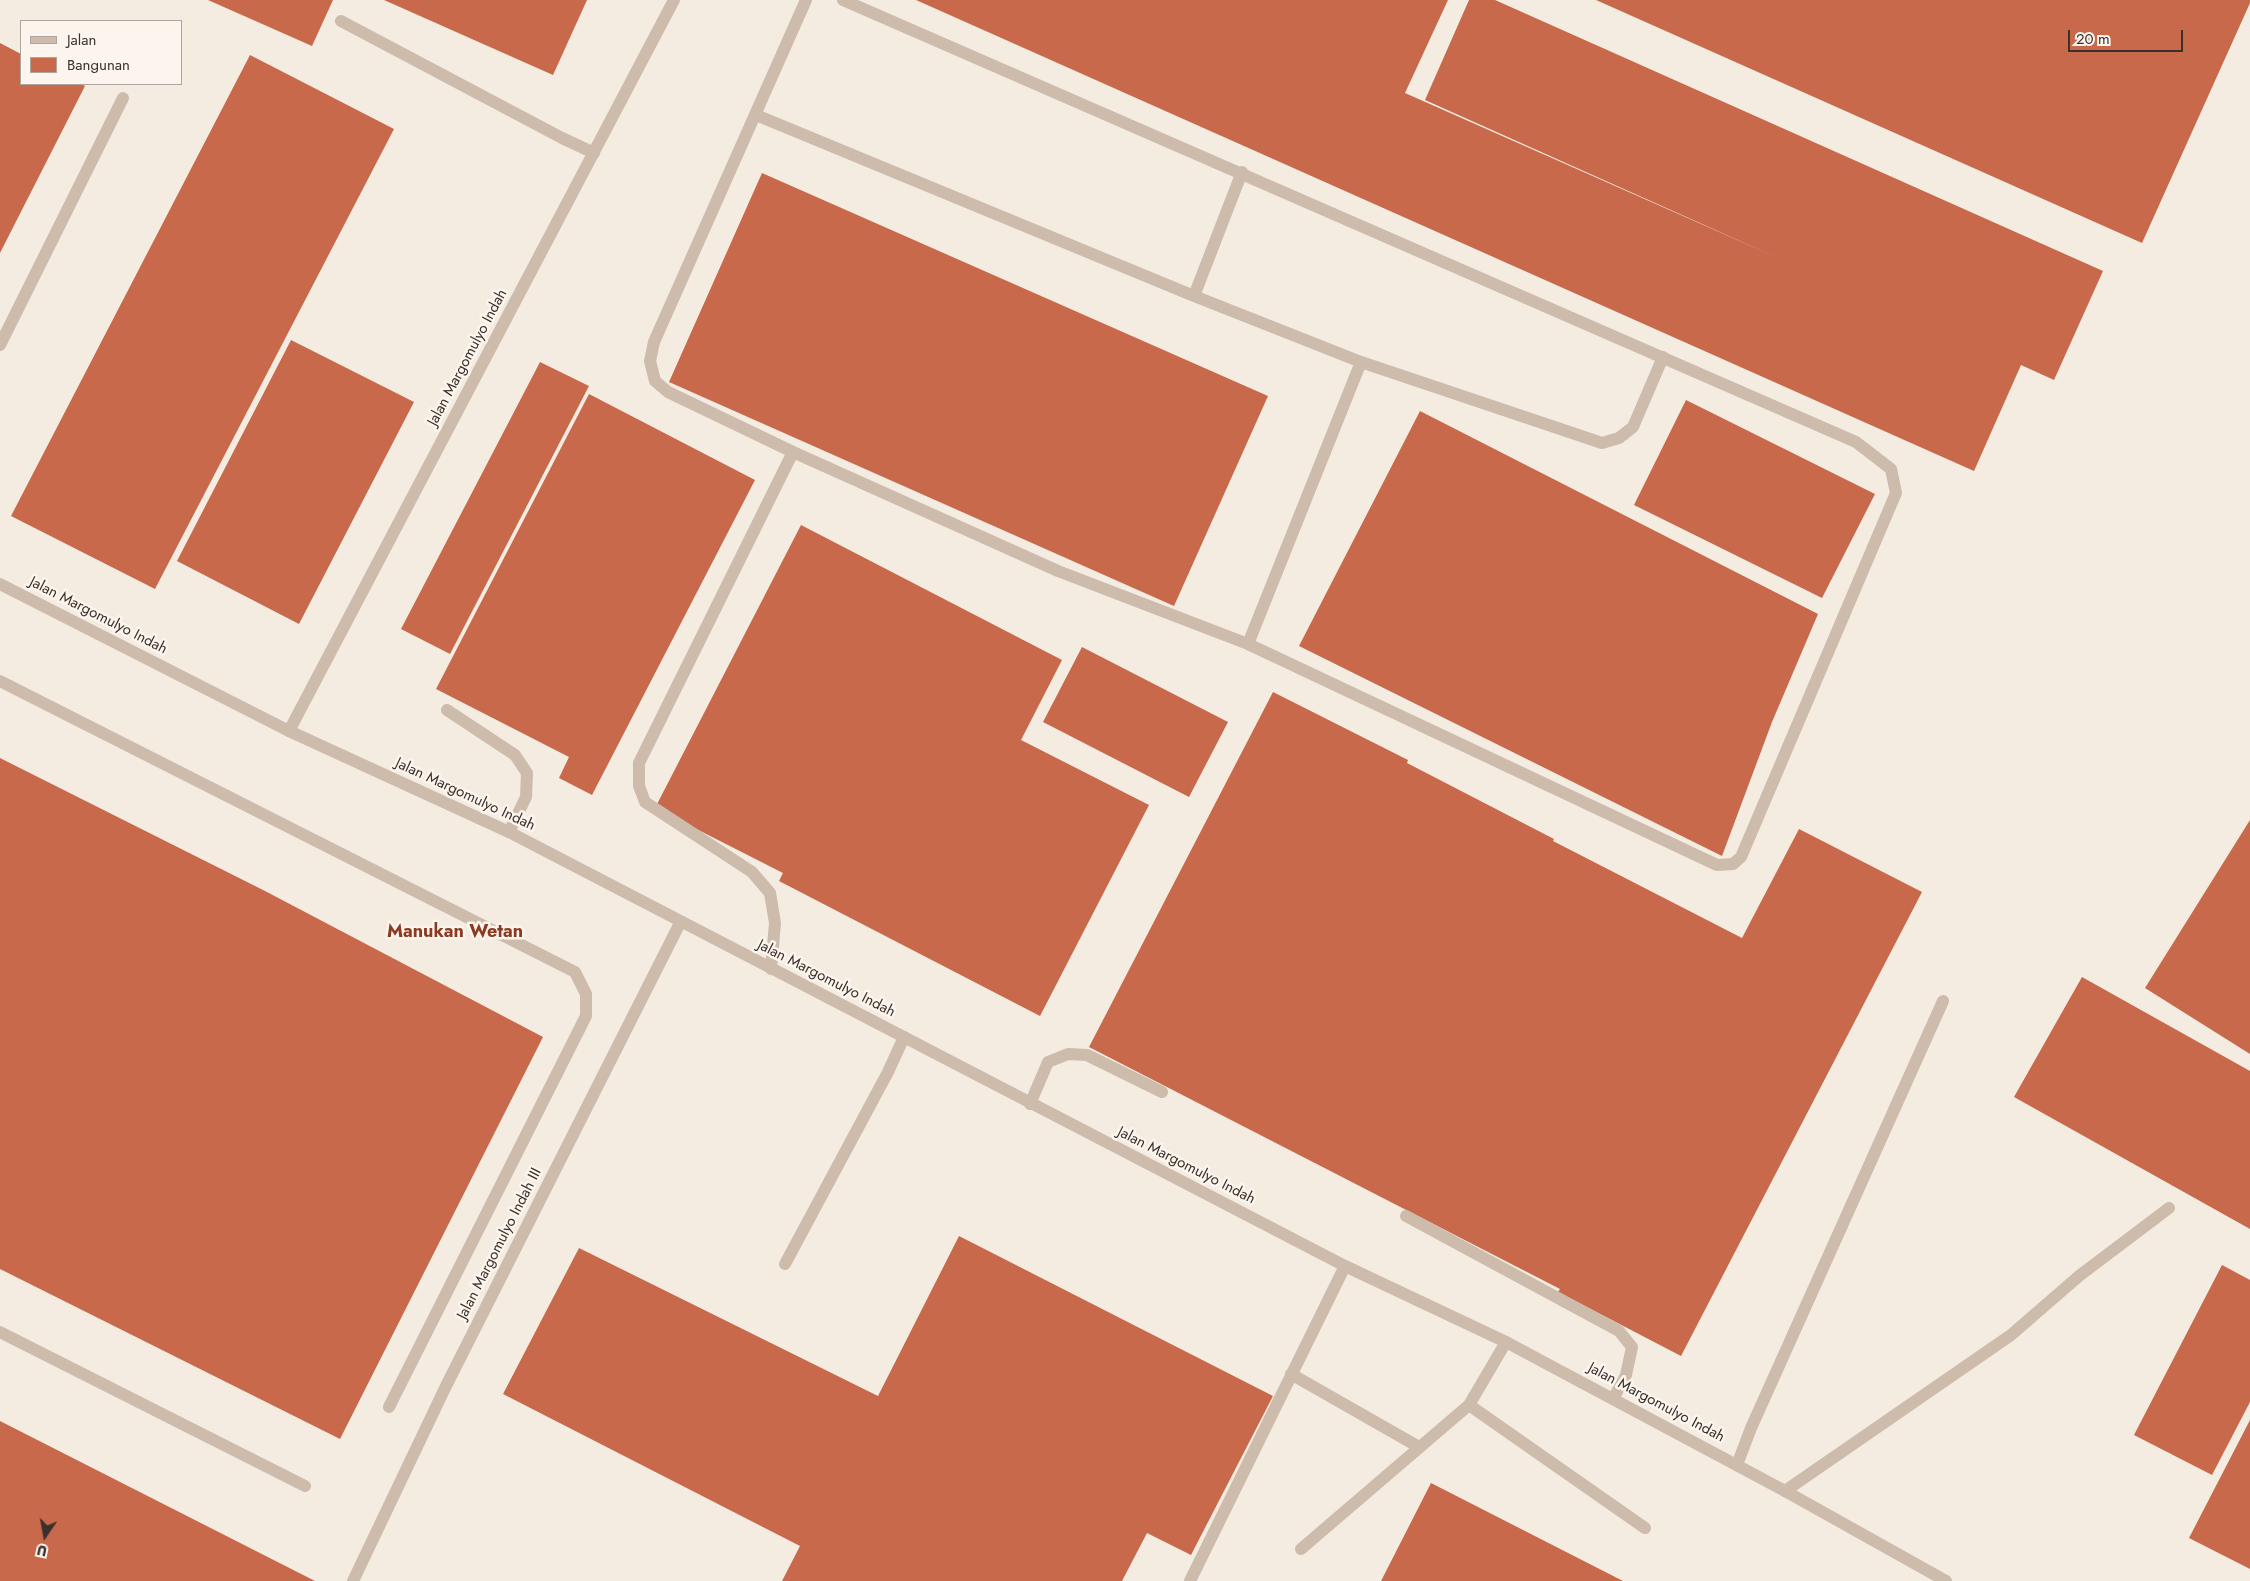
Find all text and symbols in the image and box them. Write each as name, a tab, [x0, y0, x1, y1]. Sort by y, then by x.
legend	[20, 20, 182, 85]
scale bar	[2070, 20, 2185, 52]
text: 20 m	[2076, 28, 2110, 50]
text: Jalan	[67, 29, 96, 51]
text: Bangunan	[67, 54, 130, 76]
street label: Jalan Margomulyo Indah	[424, 287, 512, 429]
street label: Jalan Margomulyo Indah	[26, 573, 170, 659]
street label: Jalan Margomulyo Indah	[392, 755, 538, 835]
district label: Manukan Wetan	[387, 922, 523, 944]
street label: Jalan Margomulyo Indah	[754, 936, 898, 1022]
street label: Jalan Margomulyo Indah	[1114, 1123, 1258, 1209]
street label: Jalan Margomulyo Indah III	[454, 1165, 546, 1323]
street label: Jalan Margomulyo Indah	[1585, 1359, 1727, 1447]
north arrow	[20, 1511, 70, 1561]
text: U	[35, 1540, 49, 1561]

